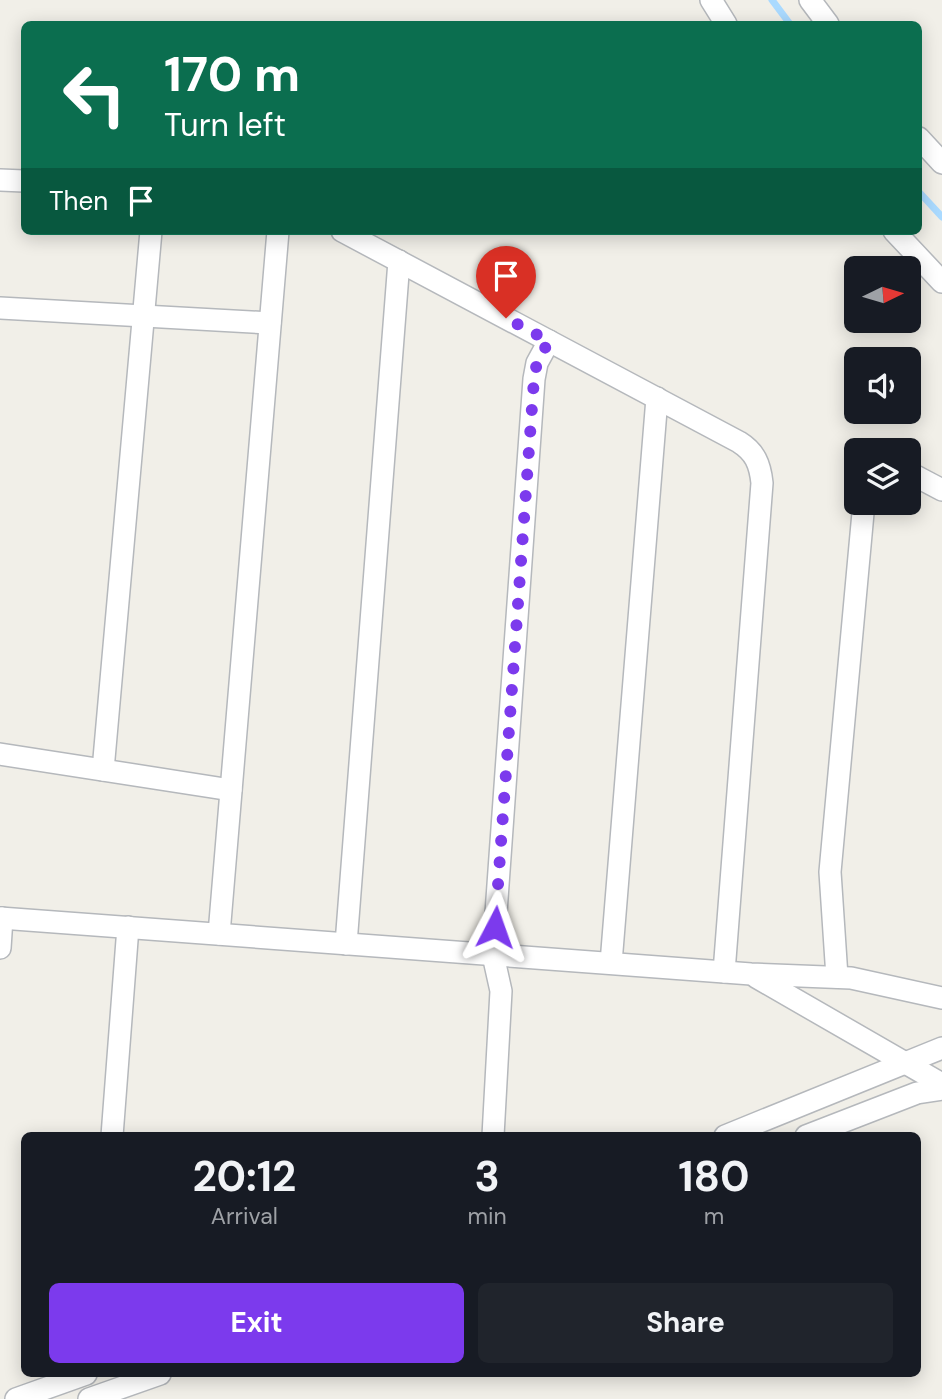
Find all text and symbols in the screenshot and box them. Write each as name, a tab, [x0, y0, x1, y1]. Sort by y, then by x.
text: 170 m	[164, 42, 300, 106]
icon: left	[49, 49, 140, 140]
text: Turn left	[164, 104, 286, 146]
icon: arrive	[122, 182, 160, 220]
text: Then	[49, 184, 108, 218]
pin	[476, 246, 536, 318]
north arrow	[844, 256, 920, 332]
map controls	[844, 256, 921, 515]
icon: arrive	[487, 257, 525, 295]
button: sound	[844, 347, 921, 424]
button: layers	[844, 438, 921, 515]
position arrow	[458, 890, 532, 964]
text: 20:12	[192, 1149, 296, 1204]
text: 3	[475, 1149, 500, 1204]
text: 180	[678, 1149, 750, 1204]
text: Arrival	[211, 1201, 278, 1231]
text: min	[468, 1201, 507, 1231]
text: m	[704, 1201, 724, 1231]
button: Exit	[49, 1283, 464, 1363]
button: Share	[478, 1283, 893, 1363]

